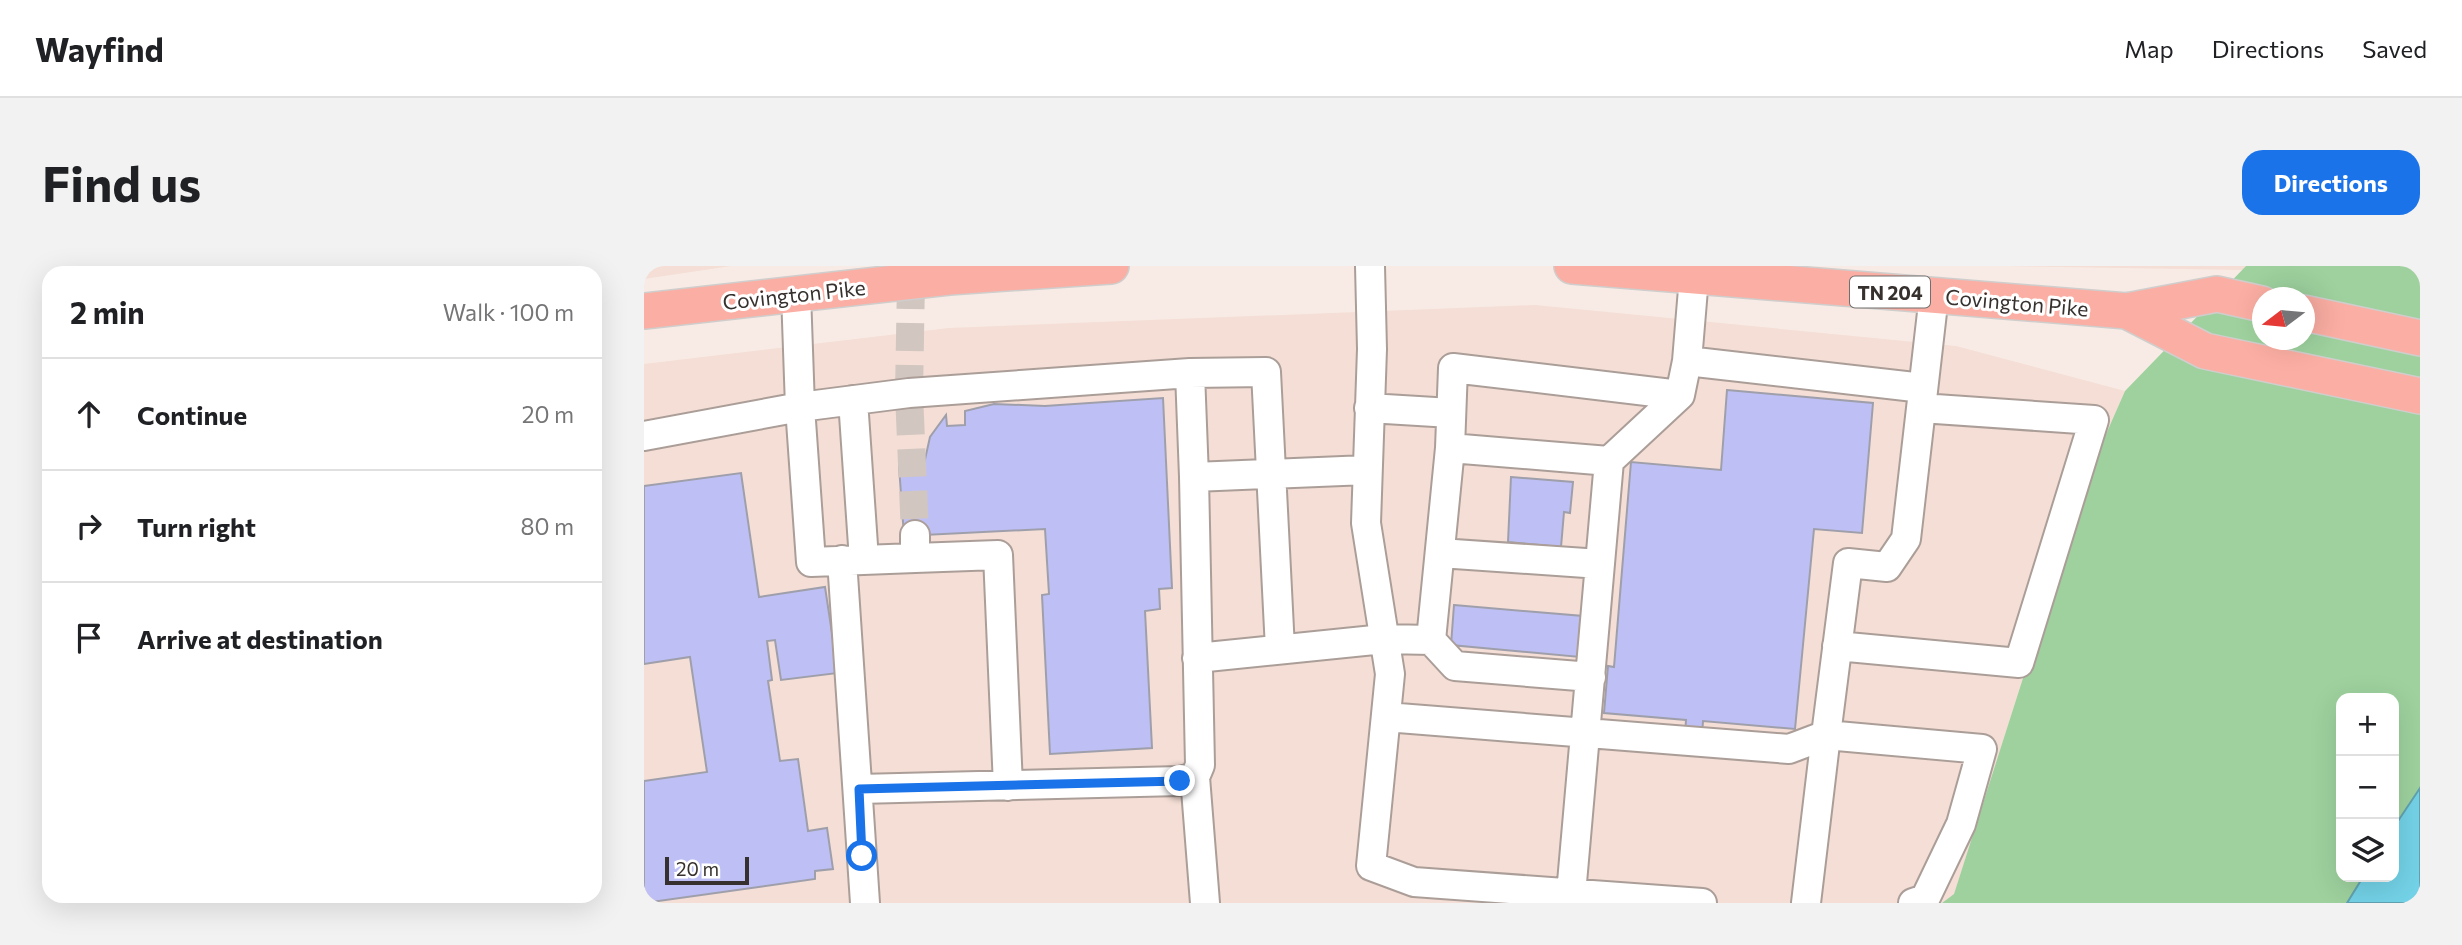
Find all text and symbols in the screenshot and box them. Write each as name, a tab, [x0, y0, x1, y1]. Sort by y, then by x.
text: Wayfind	[35, 28, 164, 69]
text: Map	[2124, 34, 2174, 63]
text: Directions	[2212, 34, 2324, 63]
text: Saved	[2362, 34, 2427, 63]
button: Directions	[2242, 150, 2420, 215]
text: Find us	[42, 152, 201, 212]
street label: Covington Pike	[721, 274, 867, 314]
road number: TN 204	[1850, 276, 1930, 308]
street label: Covington Pike	[1944, 283, 2090, 321]
north arrow	[2252, 287, 2315, 350]
text: 2 min	[70, 293, 145, 330]
text: Walk · 100 m	[443, 298, 574, 326]
icon: ahead	[70, 395, 108, 433]
text: Continue	[137, 399, 247, 430]
text: 20 m	[522, 400, 574, 428]
icon: right	[70, 507, 108, 545]
text: Turn right	[137, 511, 256, 542]
text: 80 m	[521, 512, 574, 540]
icon: arrive	[70, 619, 108, 657]
text: Arrive at destination	[137, 623, 383, 654]
map controls	[2336, 693, 2399, 882]
button: +	[2336, 693, 2399, 756]
button: −	[2336, 756, 2399, 819]
route end	[1164, 765, 1195, 796]
button: layers	[2336, 819, 2399, 882]
route start	[846, 840, 877, 871]
scale bar	[665, 854, 749, 886]
text: 20 m	[676, 857, 719, 880]

